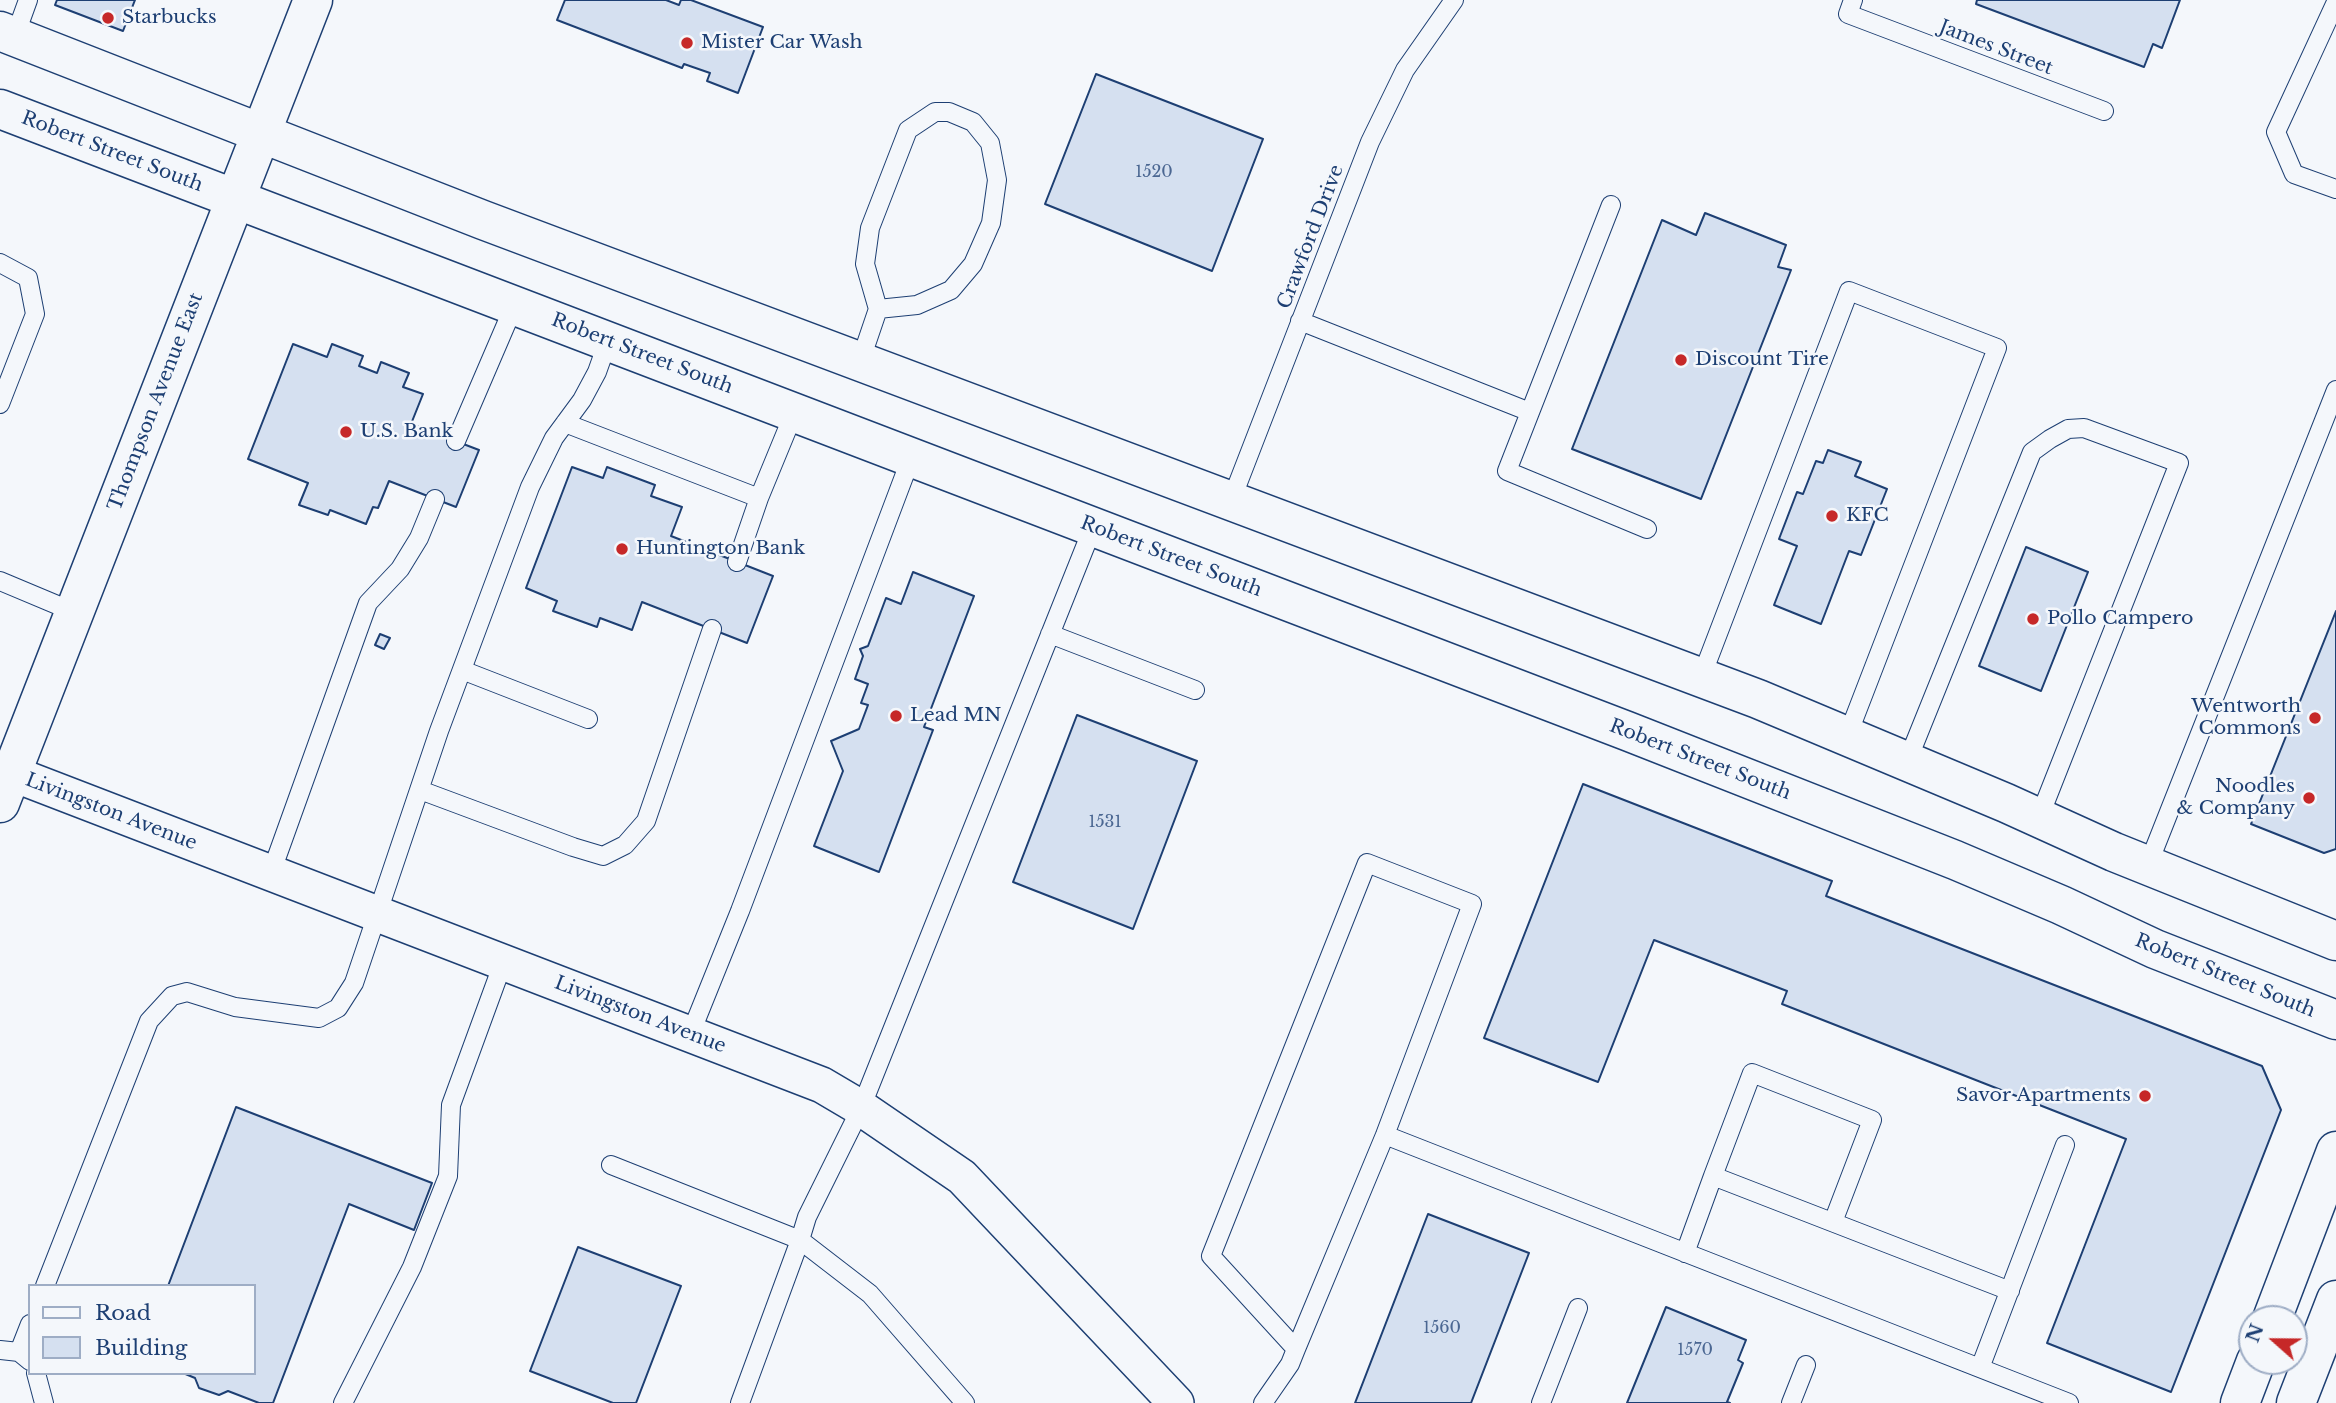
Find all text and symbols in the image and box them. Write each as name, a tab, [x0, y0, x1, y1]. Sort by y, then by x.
place label: Starbucks	[122, 7, 217, 29]
marker: Starbucks	[100, 10, 116, 26]
street label: James Street	[1936, 16, 2056, 80]
place label: Mister Car Wash	[701, 32, 863, 54]
marker: Mister Car Wash	[679, 35, 695, 51]
street label: Robert Street South	[18, 107, 206, 197]
house number: 1520	[1135, 162, 1173, 182]
street label: Crawford Drive	[1273, 162, 1349, 312]
street label: Thompson Avenue East	[104, 290, 208, 514]
street label: Robert Street South	[548, 309, 736, 399]
place label: Discount Tire	[1695, 349, 1829, 371]
marker: Discount Tire	[1673, 352, 1689, 368]
place label: U.S. Bank	[360, 421, 453, 443]
marker: U.S. Bank	[338, 424, 354, 440]
place label: KFC	[1846, 505, 1889, 527]
marker: KFC	[1824, 508, 1840, 524]
street label: Robert Street South	[1077, 512, 1265, 602]
place label: Huntington Bank	[636, 538, 805, 560]
marker: Huntington Bank	[614, 541, 630, 557]
place label: Pollo Campero	[2047, 608, 2193, 630]
marker: Pollo Campero	[2025, 611, 2041, 627]
place label: Wentworth Commons	[2191, 696, 2301, 740]
place label: Lead MN	[910, 705, 1001, 727]
marker: Lead MN	[888, 708, 904, 724]
marker: Wentworth Commons	[2307, 710, 2323, 726]
street label: Robert Street South	[1606, 715, 1794, 805]
street label: Livingston Avenue	[22, 769, 200, 855]
place label: Noodles & Company	[2177, 776, 2295, 820]
marker: Noodles & Company	[2301, 790, 2317, 806]
house number: 1531	[1088, 812, 1122, 832]
street label: Robert Street South	[2131, 929, 2319, 1023]
street label: Livingston Avenue	[551, 972, 729, 1058]
place label: Savor Apartments	[1956, 1085, 2131, 1107]
marker: Savor Apartments	[2137, 1088, 2153, 1104]
legend	[28, 1284, 256, 1375]
text: Road	[95, 1300, 151, 1326]
north arrow	[2238, 1305, 2308, 1375]
house number: 1560	[1423, 1318, 1461, 1338]
text: N	[2241, 1321, 2269, 1345]
text: Building	[95, 1335, 187, 1361]
house number: 1570	[1677, 1340, 1713, 1360]

